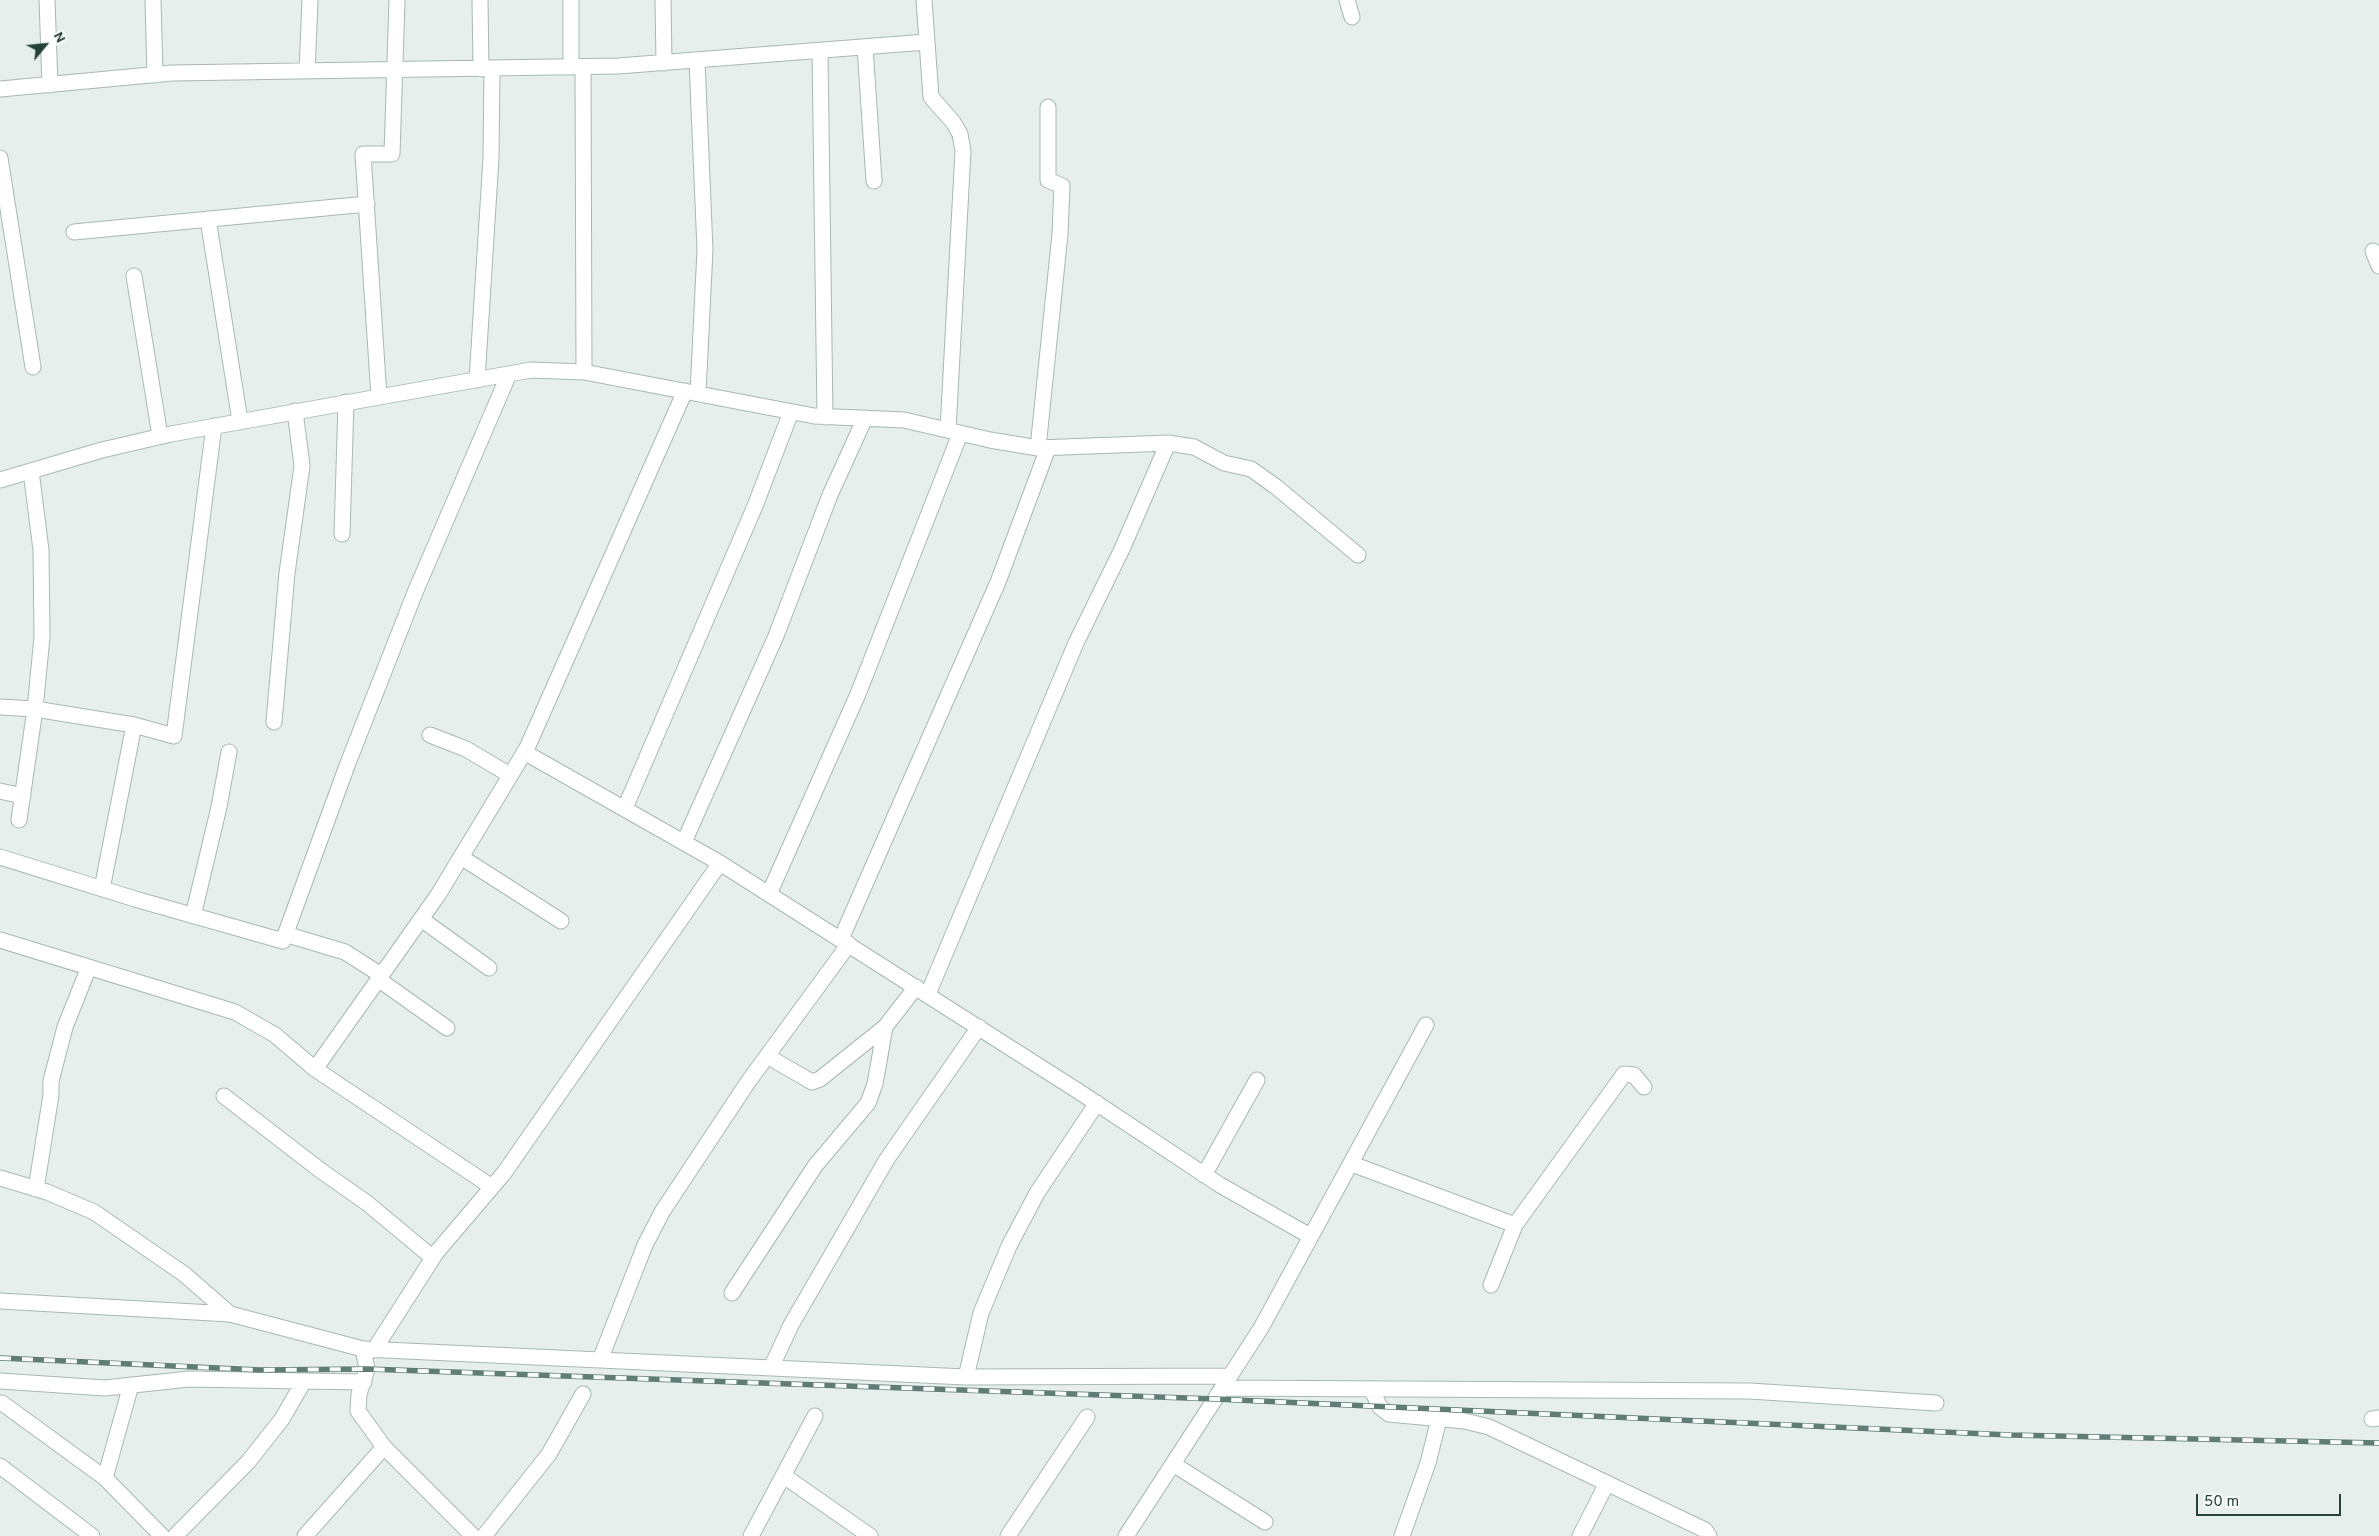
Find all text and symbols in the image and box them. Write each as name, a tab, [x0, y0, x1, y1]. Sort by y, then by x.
north arrow	[20, 20, 70, 70]
text: N	[49, 29, 69, 46]
scale bar	[2199, 1484, 2344, 1516]
text: 50 m	[2204, 1493, 2239, 1512]

